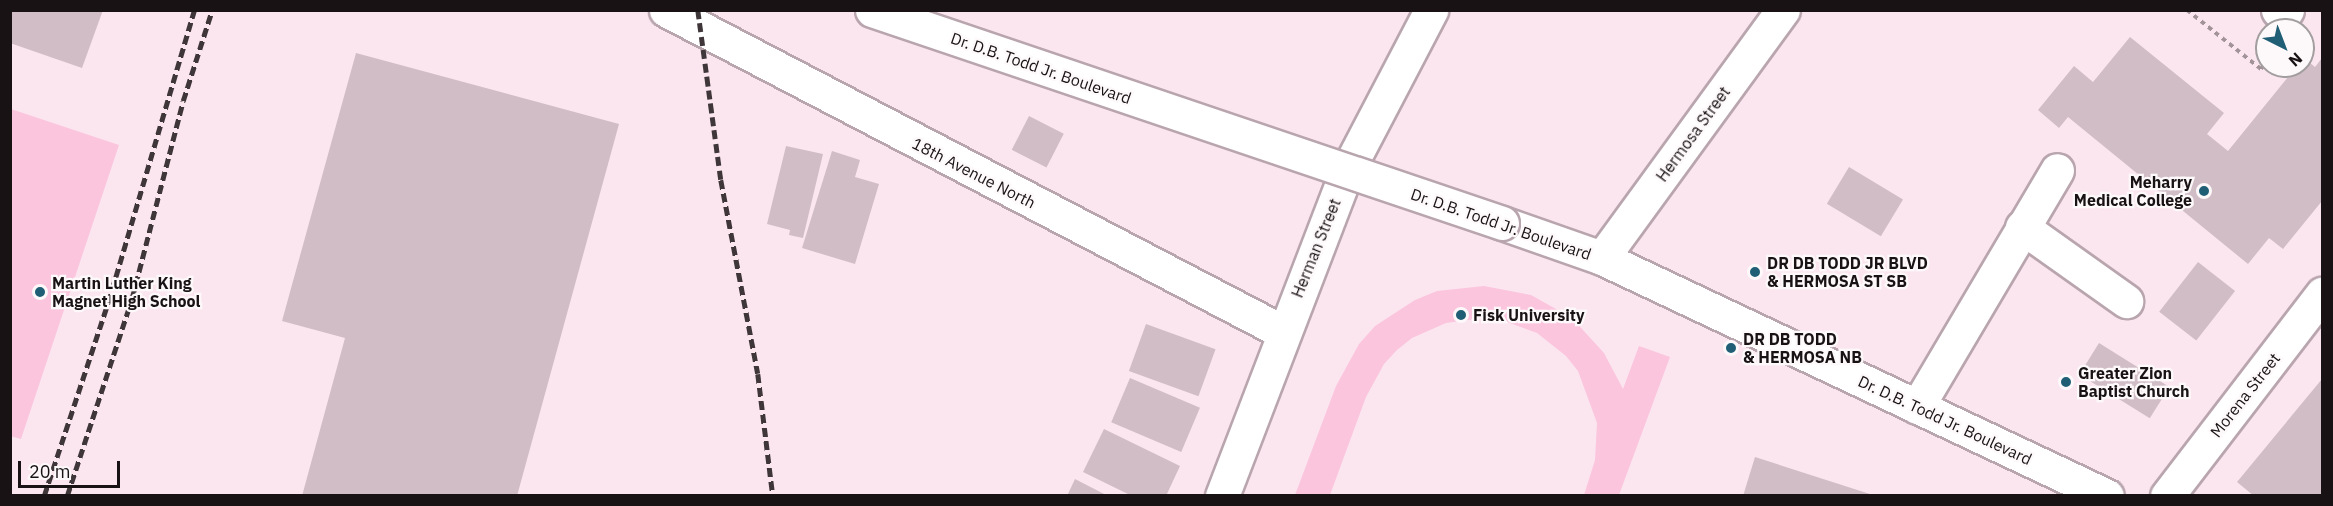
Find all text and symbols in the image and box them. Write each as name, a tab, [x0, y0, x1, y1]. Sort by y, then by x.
north arrow	[2255, 18, 2315, 78]
street label: Dr. D.B. Todd Jr. Boulevard	[948, 28, 1134, 108]
text: N	[2285, 49, 2307, 71]
street label: Hermosa Street	[1652, 83, 1734, 185]
street label: 18th Avenue North	[909, 134, 1039, 212]
place label: Meharry Medical College	[2074, 172, 2192, 210]
street label: Dr. D.B. Todd Jr. Boulevard	[1408, 184, 1594, 264]
marker: Meharry Medical College	[2197, 184, 2211, 198]
street label: Herman Street	[1287, 196, 1345, 300]
place label: DR DB TODD JR BLVD & HERMOSA ST SB	[1767, 253, 1928, 291]
marker: DR DB TODD JR BLVD & HERMOSA ST SB	[1748, 265, 1762, 279]
place label: Martin Luther King Magnet High School	[52, 273, 200, 311]
marker: Martin Luther King Magnet High School	[33, 285, 47, 299]
place label: Fisk University	[1473, 305, 1584, 325]
marker: Fisk University	[1454, 308, 1468, 322]
place label: DR DB TODD & HERMOSA NB	[1743, 329, 1862, 367]
marker: DR DB TODD & HERMOSA NB	[1724, 341, 1738, 355]
street label: Morena Street	[2206, 349, 2284, 441]
place label: Greater Zion Baptist Church	[2078, 363, 2190, 401]
street label: Dr. D.B. Todd Jr. Boulevard	[1855, 371, 2035, 469]
marker: Greater Zion Baptist Church	[2059, 375, 2073, 389]
scale bar	[21, 449, 123, 487]
text: 20 m	[29, 460, 71, 483]

